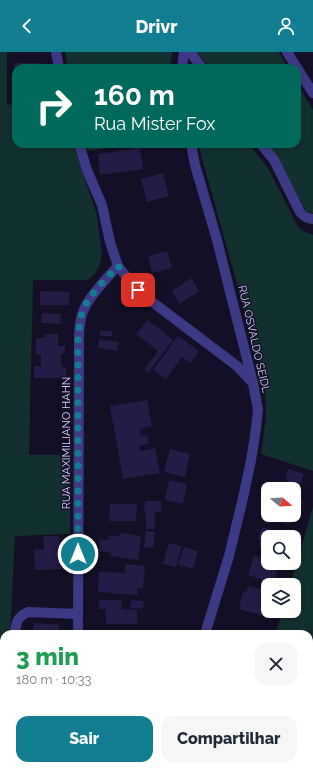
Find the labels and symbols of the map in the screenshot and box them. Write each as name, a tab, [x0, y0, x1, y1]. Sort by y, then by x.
pin	[121, 273, 155, 307]
street label: RUA OSVALDO SEIDL	[235, 284, 273, 395]
street label: RUA MAXIMILIANO HAHN	[60, 377, 73, 509]
north arrow	[261, 482, 301, 522]
position arrow	[57, 533, 99, 575]

